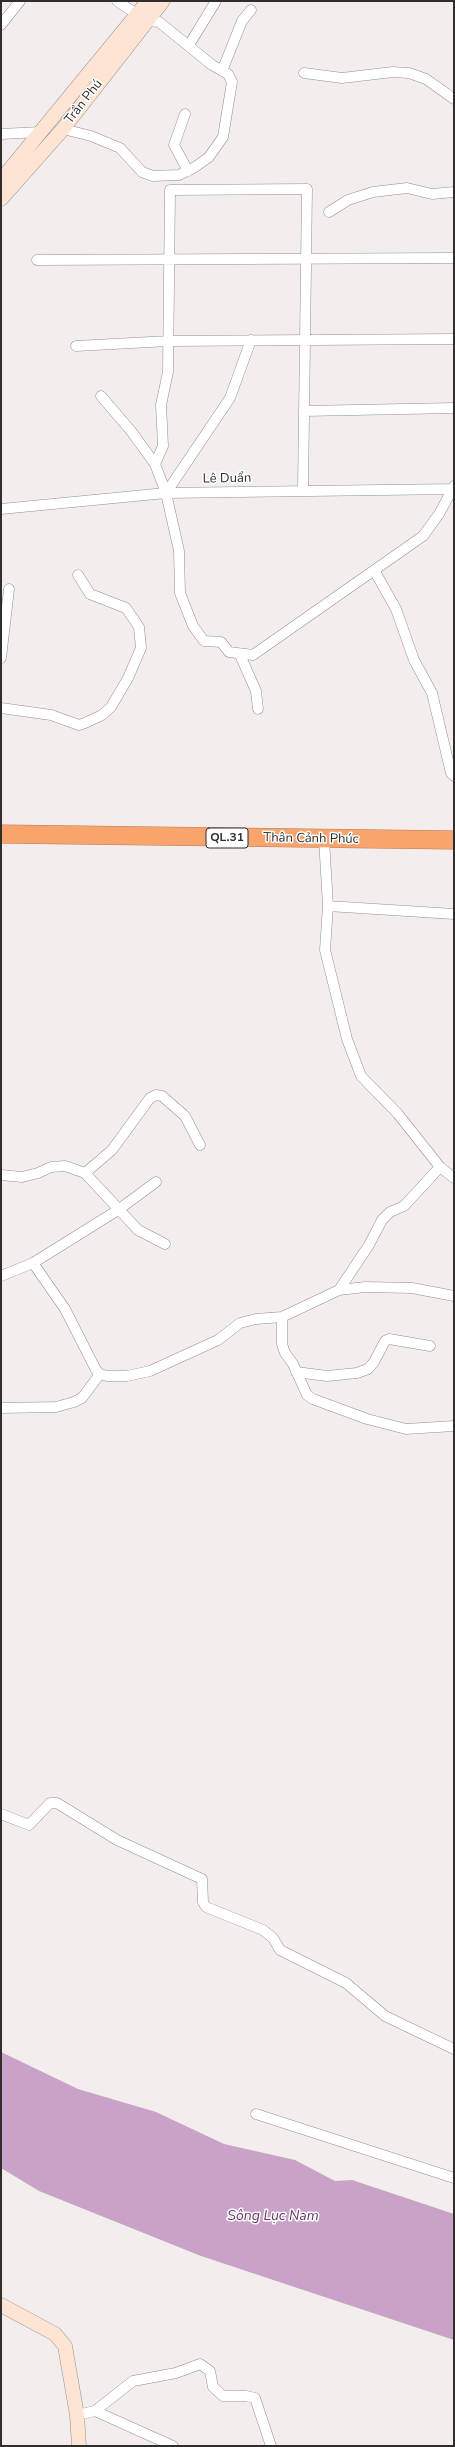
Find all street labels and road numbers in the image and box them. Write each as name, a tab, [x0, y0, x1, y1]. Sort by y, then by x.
street label: Trần Phú	[62, 77, 106, 127]
street label: Lê Duẩn	[203, 471, 251, 487]
road number: QL.31	[206, 828, 248, 848]
street label: Thân Cảnh Phúc	[263, 830, 359, 848]

